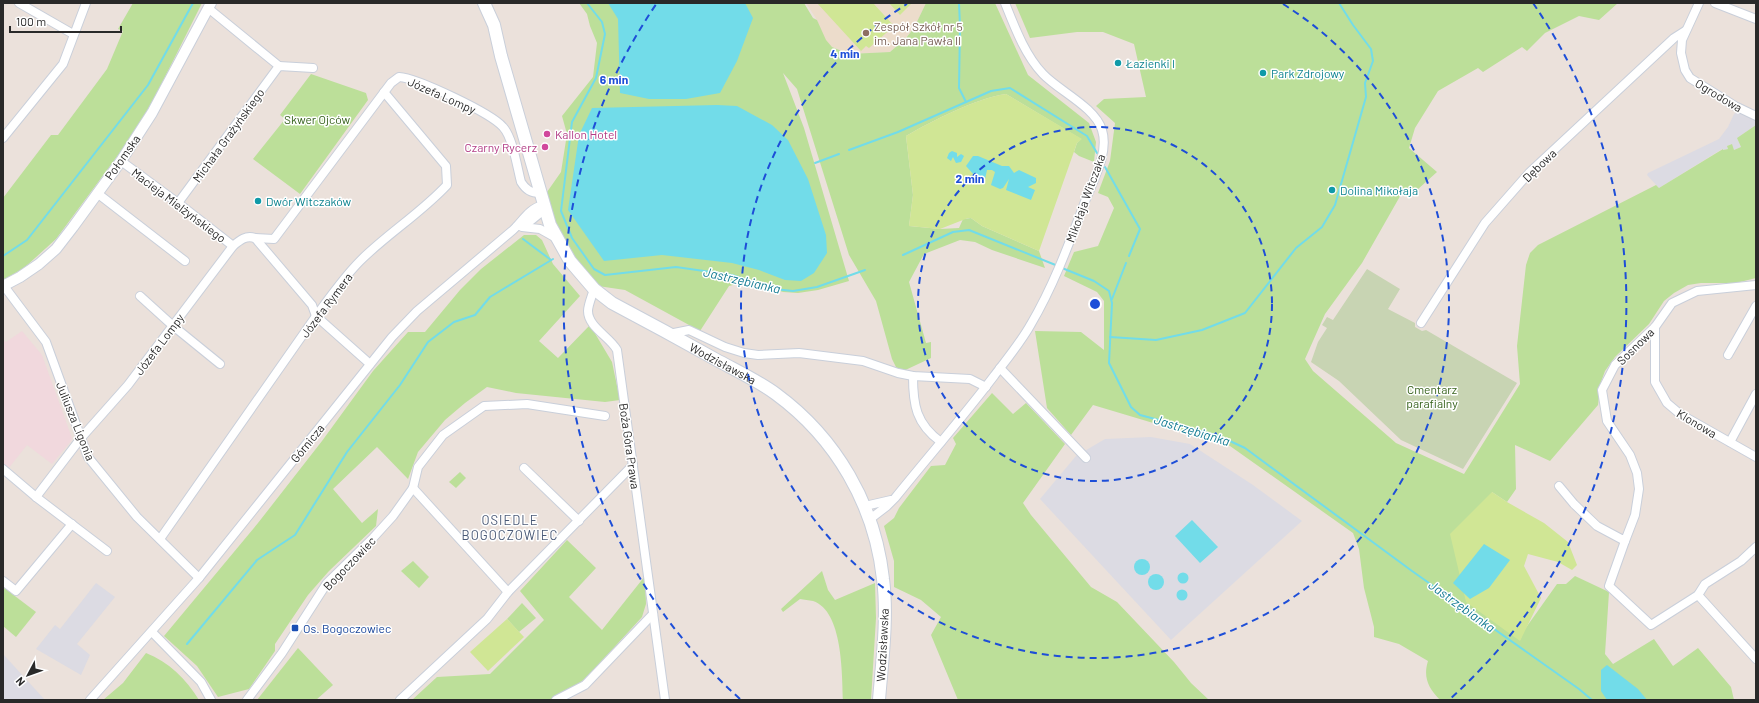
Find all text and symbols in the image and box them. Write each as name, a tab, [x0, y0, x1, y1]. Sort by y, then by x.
scale bar	[10, 8, 121, 34]
text: 100 m	[16, 14, 46, 28]
place label: Zespół Szkół nr 5 im. Jana Pawła II	[874, 19, 963, 47]
marker: Zespół Szkół nr 5 im. Jana Pawła II	[861, 28, 871, 38]
text: 4 min	[830, 46, 860, 60]
place label: Łazienki I	[1125, 56, 1175, 70]
marker: Łazienki I	[1113, 58, 1123, 68]
place label: Park Zdrojowy	[1271, 66, 1345, 80]
marker: Park Zdrojowy	[1258, 68, 1268, 78]
text: 6 min	[600, 72, 628, 86]
street label: Józefa Lompy	[406, 74, 479, 116]
street label: Ogrodowa	[1693, 76, 1745, 114]
street label: Michała Grażyńskiego	[189, 85, 267, 185]
park label: Skwer Ojców	[284, 112, 350, 126]
place label: Kallon Hotel	[555, 127, 617, 141]
marker: Kallon Hotel	[542, 129, 552, 139]
street label: Połomska	[101, 132, 143, 182]
place label: Czarny Rycerz	[465, 140, 537, 154]
marker: Czarny Rycerz	[540, 142, 550, 152]
street label: Dębowa	[1519, 146, 1559, 184]
street label: Mikołaja Witczaka	[1062, 152, 1108, 244]
street label: Macieja Mielżyńskiego	[129, 165, 229, 245]
text: 2 min	[956, 171, 984, 185]
place label: Dolina Mikołaja	[1340, 183, 1418, 197]
marker: Dolina Mikołaja	[1327, 185, 1337, 195]
place label: Dwór Witczaków	[266, 194, 351, 208]
marker: Dwór Witczaków	[253, 196, 263, 206]
water label: Jastrzębianka	[702, 263, 782, 297]
street label: Józefa Rymera	[297, 270, 355, 340]
centre of rings	[1088, 297, 1102, 311]
street label: Józefa Lompy	[131, 310, 187, 377]
street label: Sosnowa	[1614, 325, 1656, 367]
street label: Wodzisławska	[687, 339, 759, 387]
street label: Juliusza Ligonia	[54, 380, 98, 462]
park label: Cmentarz parafialny	[1406, 382, 1458, 410]
street label: Boża Góra Prawa	[617, 402, 643, 490]
street label: Klonowa	[1675, 406, 1719, 440]
water label: Jastrzębianka	[1152, 411, 1232, 449]
street label: Górnicza	[287, 421, 327, 465]
district label: OSIEDLE BOGOCZOWIEC	[462, 512, 558, 543]
street label: Bogoczowiec	[320, 533, 378, 593]
water label: Jastrzębianka	[1426, 576, 1499, 636]
street label: Wodzisławska	[873, 608, 891, 682]
place label: Os. Bogoczowiec	[303, 621, 391, 635]
marker: Os. Bogoczowiec	[290, 623, 300, 633]
north arrow	[8, 655, 48, 695]
text: N	[13, 675, 27, 689]

